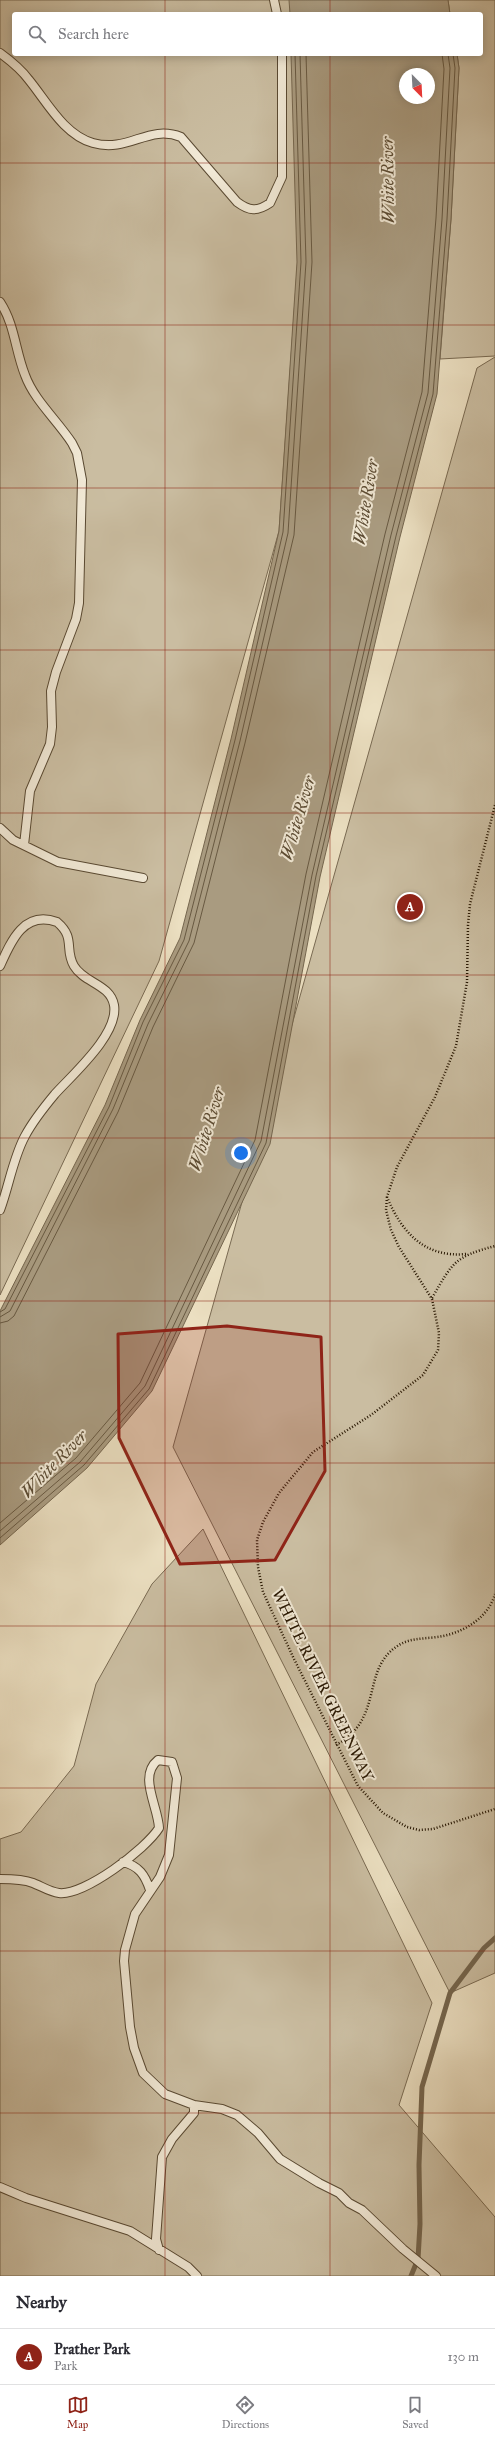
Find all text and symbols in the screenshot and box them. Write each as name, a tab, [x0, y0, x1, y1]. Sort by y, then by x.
search box	[12, 12, 483, 56]
icon: search	[26, 23, 48, 45]
text: Search here	[58, 25, 129, 43]
north arrow	[399, 68, 435, 104]
water label: White River	[377, 136, 399, 223]
water label: White River	[349, 457, 383, 546]
water label: White River	[276, 773, 320, 862]
pin: A	[397, 892, 423, 922]
water label: White River	[184, 1084, 230, 1173]
your location	[231, 1143, 251, 1163]
water label: White River	[16, 1425, 92, 1502]
street label: WHITE RIVER GREENWAY	[268, 1586, 378, 1785]
text: Nearby	[16, 2292, 67, 2313]
text: Prather Park	[54, 2340, 130, 2358]
text: A	[25, 2349, 33, 2365]
text: 130 m	[447, 2349, 479, 2365]
text: Park	[54, 2358, 78, 2374]
tab: Map	[67, 2394, 89, 2431]
tab: Directions	[222, 2394, 269, 2431]
tab: Saved	[402, 2394, 428, 2431]

